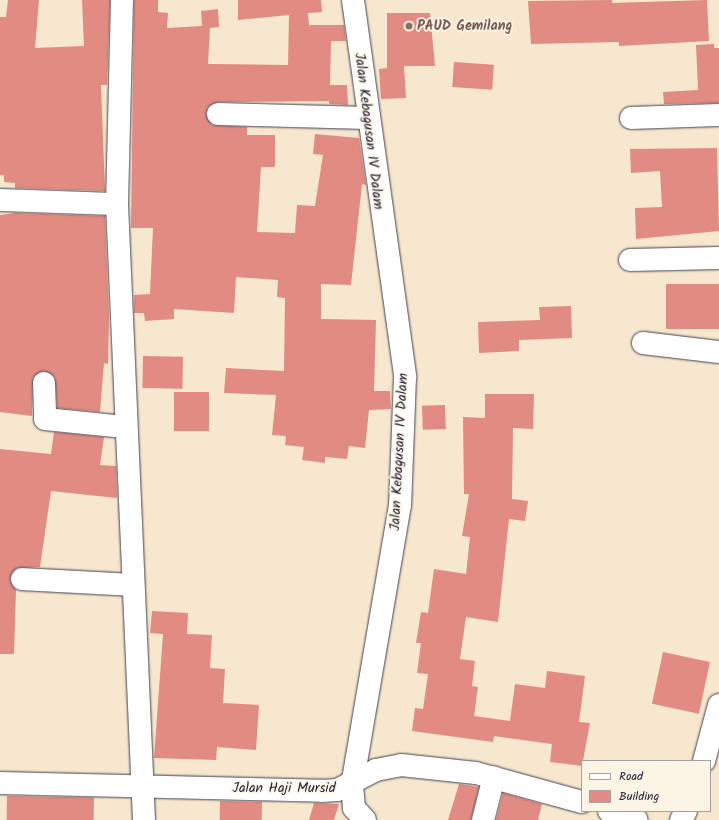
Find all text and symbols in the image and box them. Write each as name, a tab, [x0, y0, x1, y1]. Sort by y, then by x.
place label: PAUD Gemilang	[417, 18, 512, 34]
marker: PAUD Gemilang	[404, 21, 414, 31]
street label: Jalan Kebagusan IV Dalam	[351, 52, 387, 210]
street label: Jalan Kebagusan IV Dalam	[386, 373, 412, 531]
legend	[581, 760, 711, 812]
text: Road	[619, 767, 643, 786]
street label: Jalan Haji Mursid	[232, 780, 336, 796]
text: Building	[619, 787, 659, 806]

